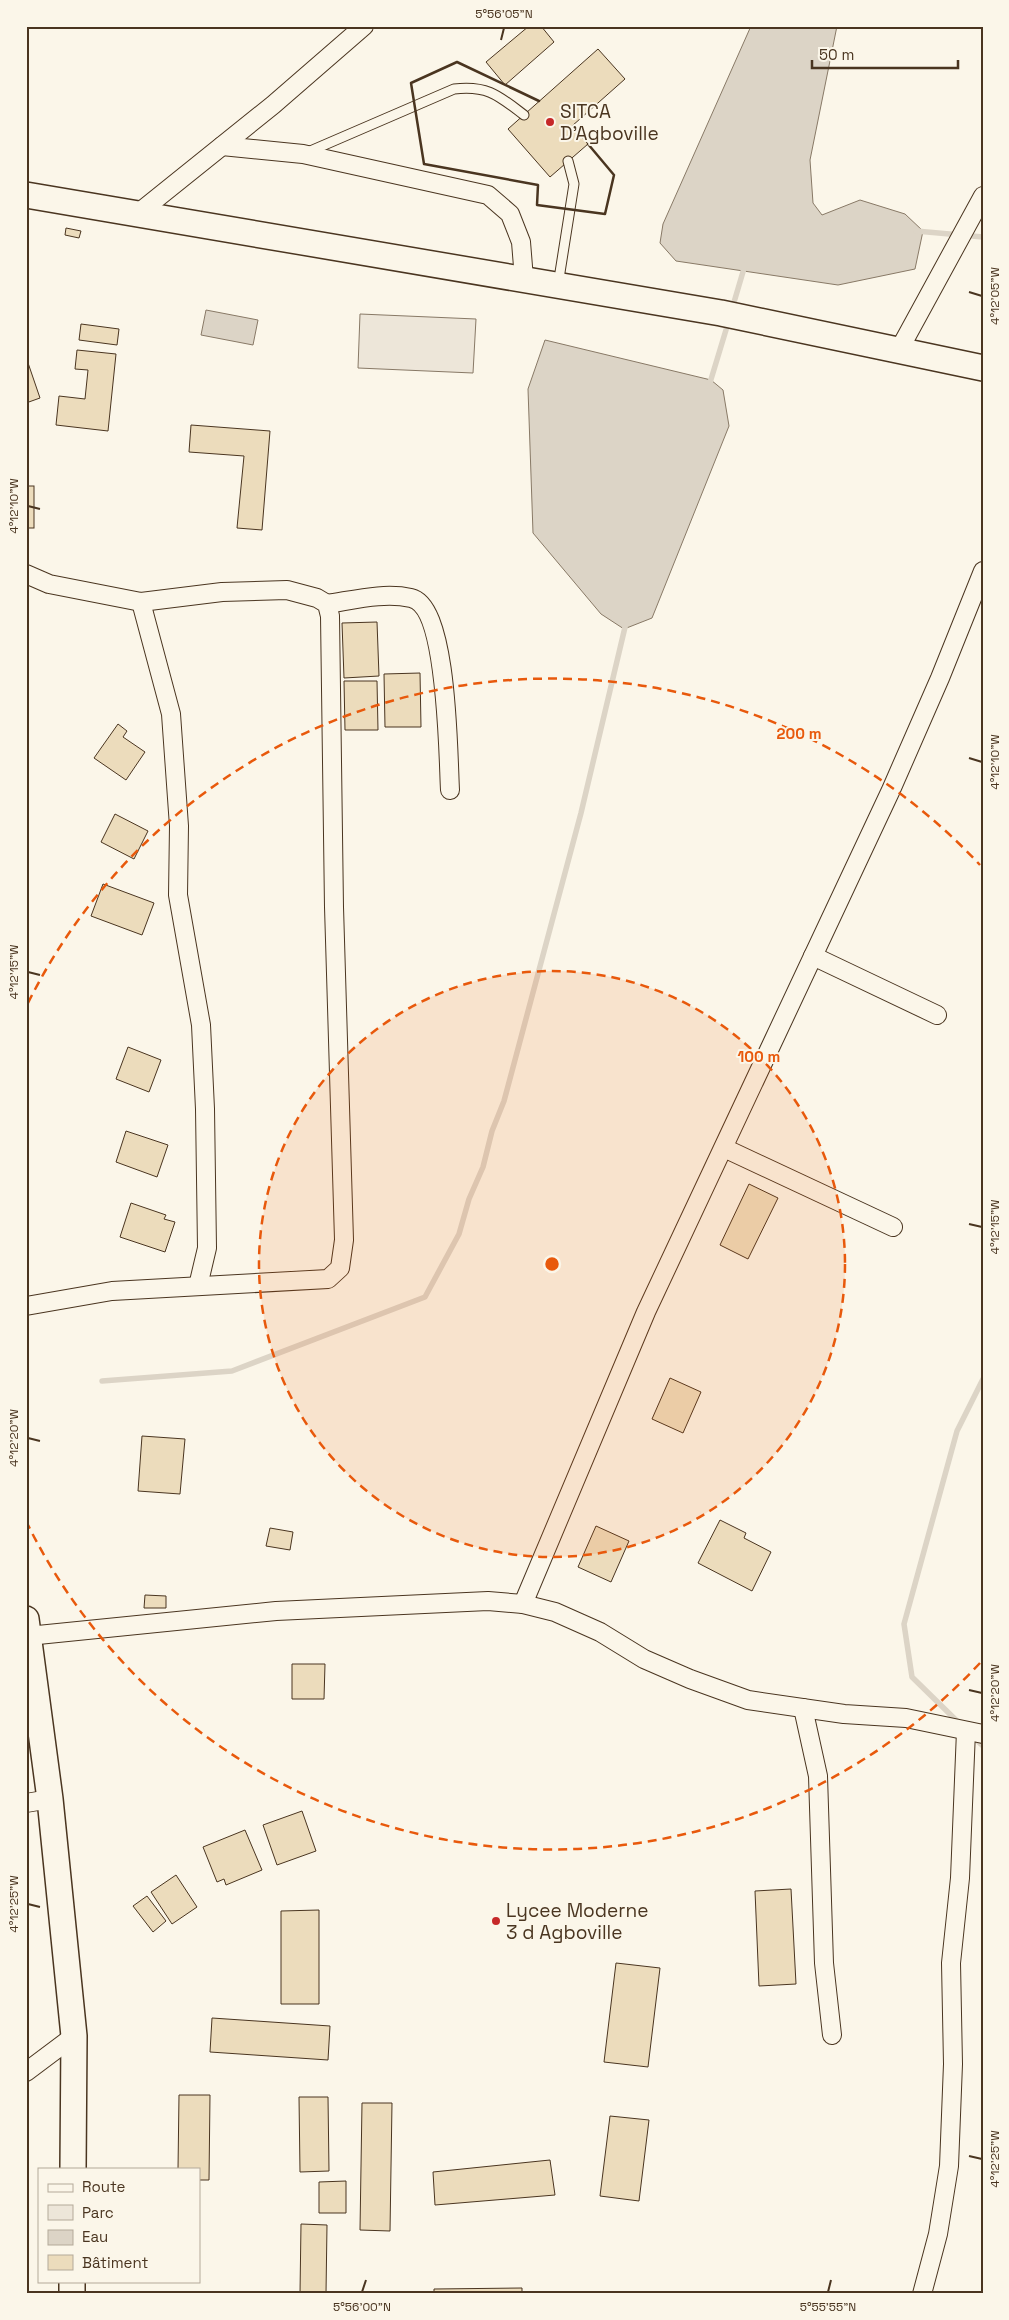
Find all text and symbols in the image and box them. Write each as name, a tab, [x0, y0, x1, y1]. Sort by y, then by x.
text: 5°56'05"N	[475, 6, 533, 22]
scale bar	[812, 38, 958, 70]
text: 50 m	[819, 45, 854, 64]
place label: SITCA D'Agboville	[560, 99, 659, 146]
marker: SITCA D'Agboville	[544, 116, 556, 128]
text: 4°12'05"W	[987, 267, 1003, 325]
text: 4°12'10"W	[6, 478, 22, 534]
text: 200 m	[777, 724, 821, 743]
text: 4°12'10"W	[987, 734, 1003, 790]
text: 4°12'15"W	[6, 944, 22, 1000]
text: 100 m	[738, 1047, 780, 1066]
text: 4°12'15"W	[987, 1199, 1003, 1255]
centre of rings	[543, 1255, 561, 1273]
text: 4°12'20"W	[6, 1409, 22, 1467]
text: 4°12'20"W	[987, 1664, 1003, 1722]
text: 4°12'25"W	[6, 1875, 22, 1933]
place label: Lycee Moderne 3 d Agboville	[506, 1898, 648, 1945]
marker: Lycee Moderne 3 d Agboville	[490, 1915, 502, 1927]
text: 4°12'25"W	[987, 2130, 1003, 2188]
legend	[38, 2168, 200, 2282]
text: Route	[82, 2177, 126, 2196]
text: Parc	[82, 2203, 114, 2222]
text: Eau	[82, 2227, 108, 2246]
text: Bâtiment	[82, 2253, 148, 2272]
text: 5°56'00"N	[333, 2299, 391, 2315]
text: 5°55'55"N	[800, 2299, 856, 2315]

